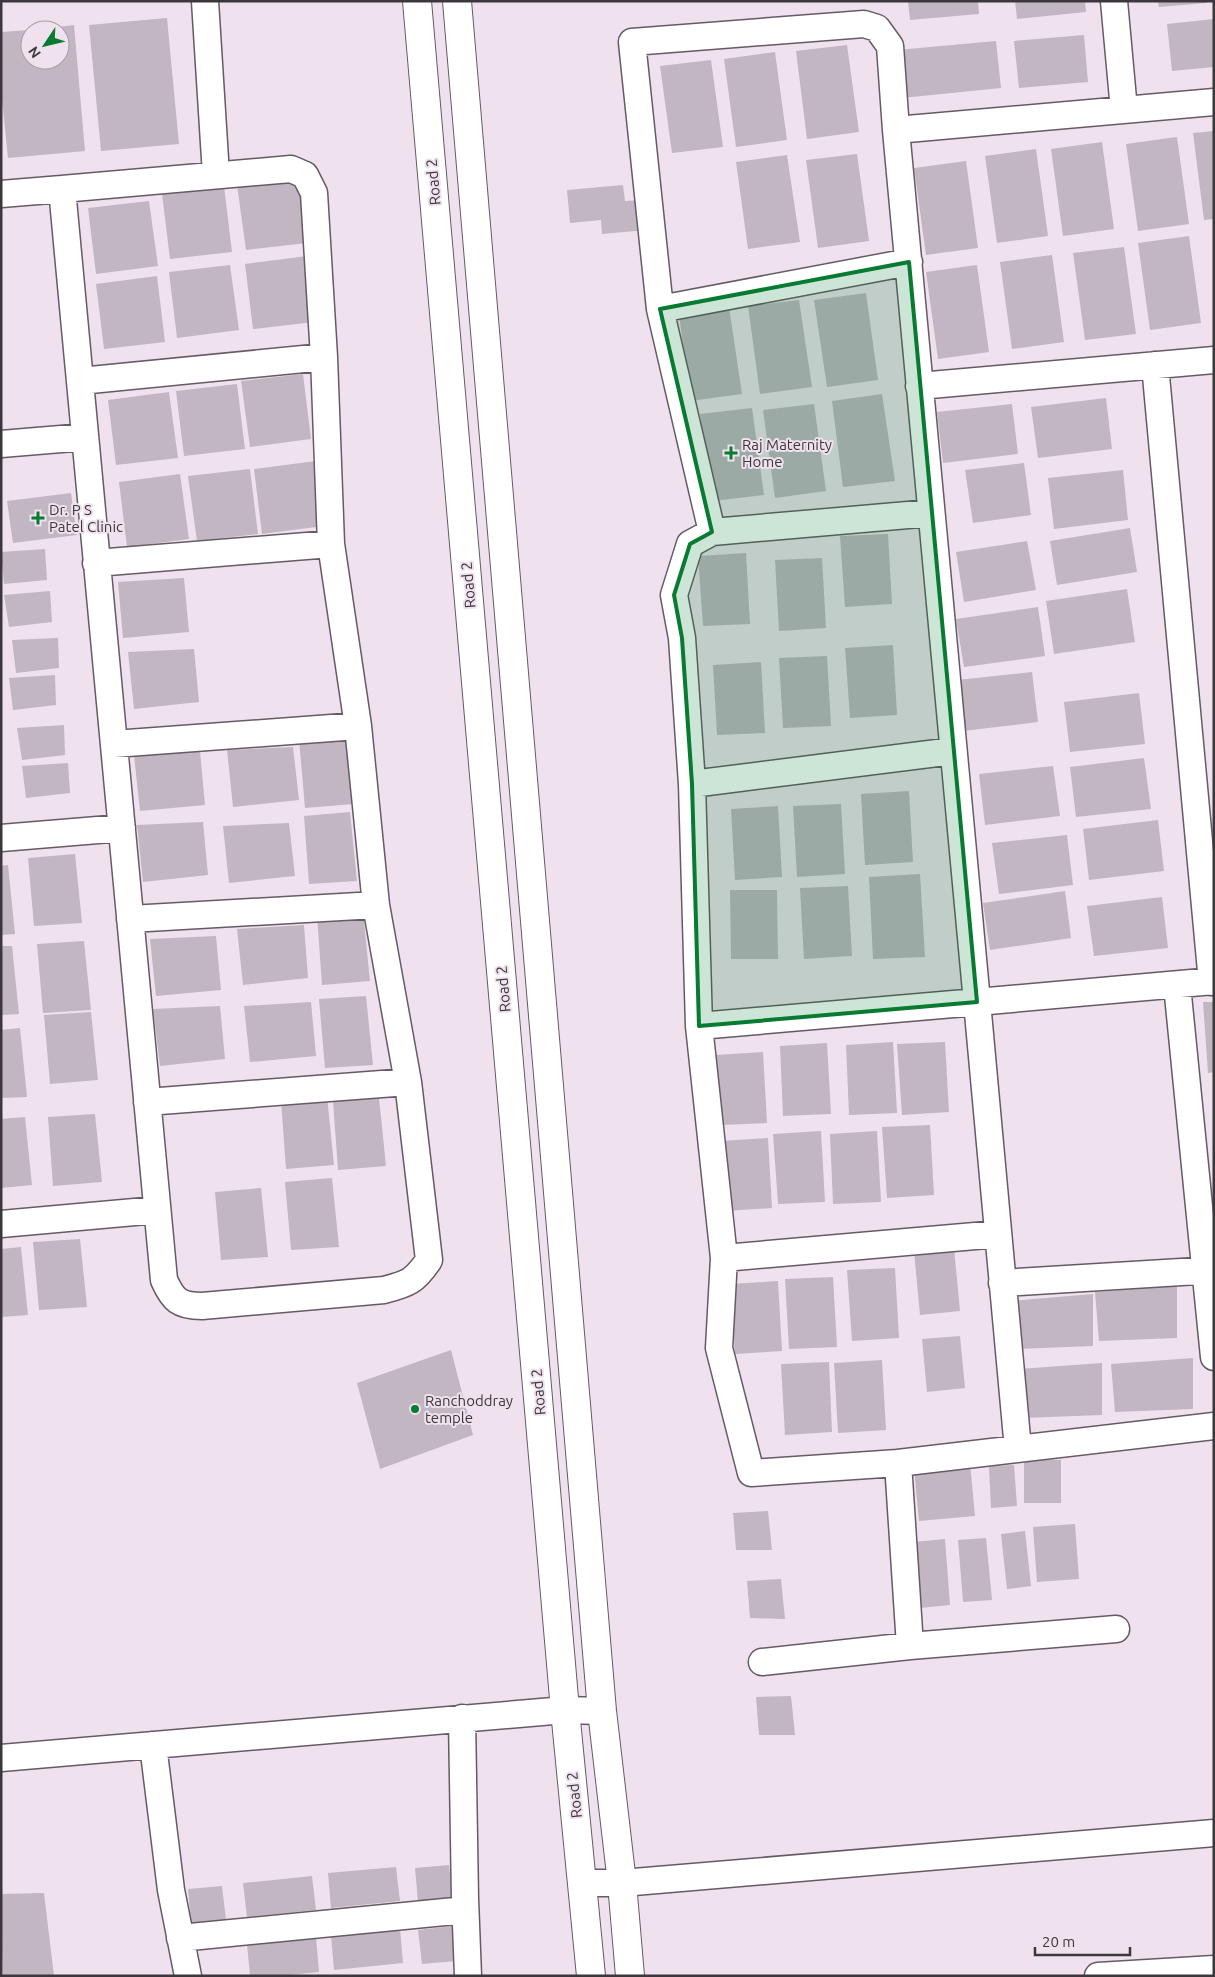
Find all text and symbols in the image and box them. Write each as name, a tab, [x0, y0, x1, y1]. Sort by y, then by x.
north arrow	[20, 20, 70, 70]
text: N	[25, 44, 44, 61]
street label: Road 2	[423, 158, 443, 206]
place label: Raj Maternity Home	[742, 436, 832, 470]
marker: Raj Maternity Home	[724, 446, 738, 460]
place label: Dr. P S Patel Clinic	[49, 501, 123, 535]
marker: Dr. P S Patel Clinic	[31, 511, 45, 525]
street label: Road 2	[458, 561, 478, 609]
street label: Road 2	[493, 965, 513, 1013]
street label: Road 2	[528, 1368, 548, 1416]
place label: Ranchoddray temple	[425, 1392, 513, 1426]
marker: Ranchoddray temple	[409, 1403, 421, 1415]
street label: Road 2	[563, 1771, 585, 1819]
scale bar	[1035, 1924, 1130, 1956]
text: 20 m	[1042, 1933, 1075, 1950]

